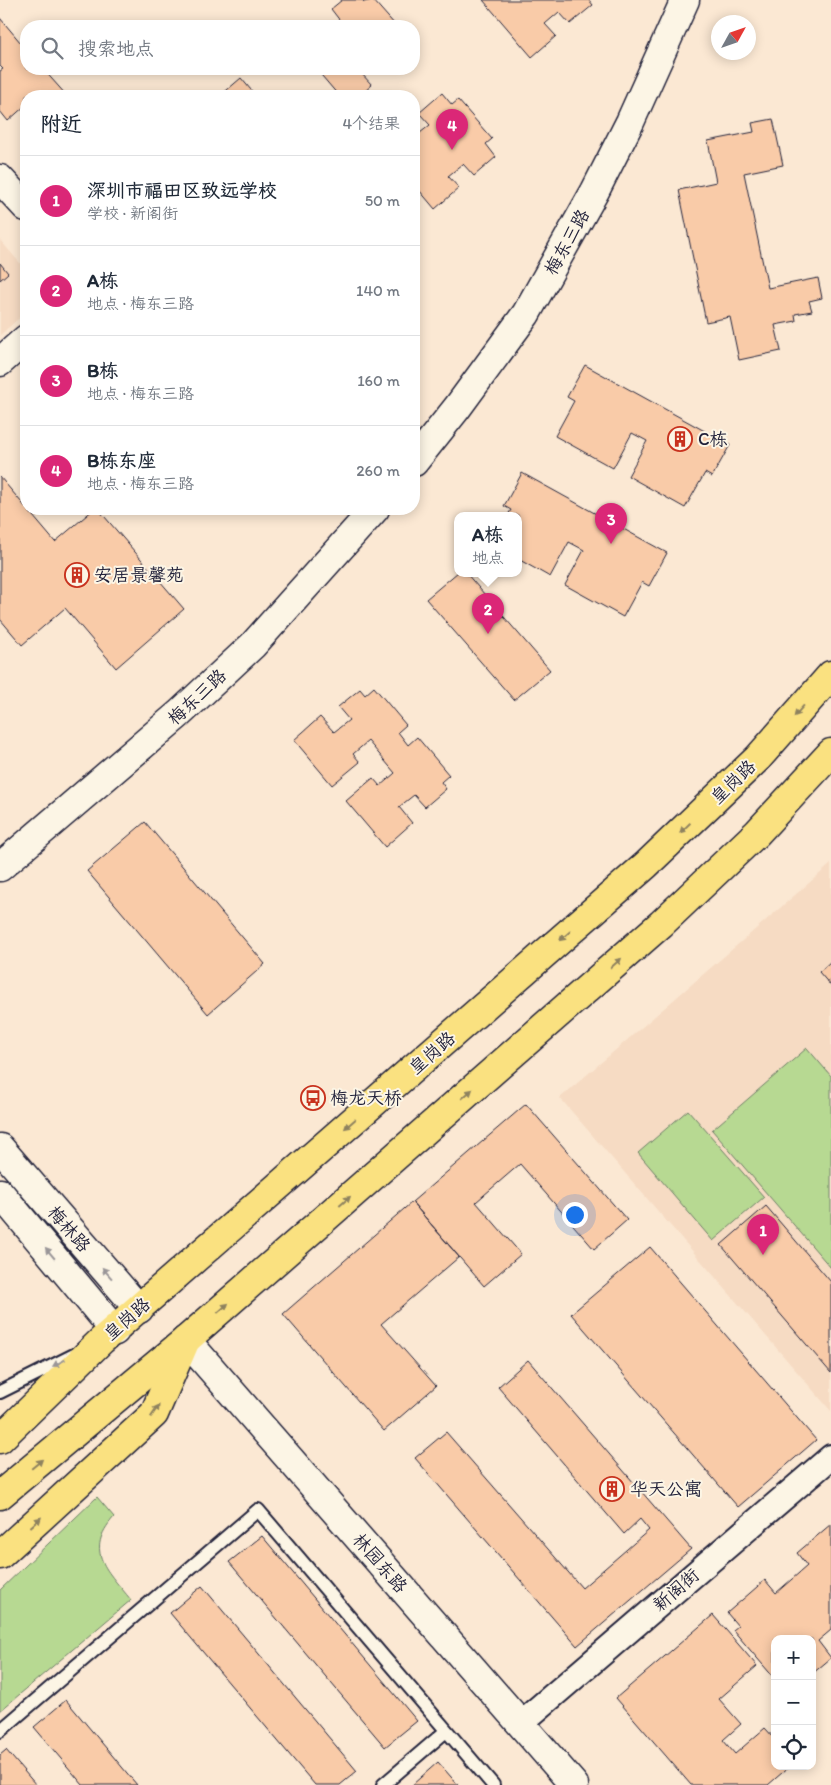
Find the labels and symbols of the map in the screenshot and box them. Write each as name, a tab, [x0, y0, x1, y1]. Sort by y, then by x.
north arrow	[711, 15, 756, 60]
pin: 4	[436, 109, 468, 150]
street label: 梅东三路	[540, 205, 594, 279]
building icon: C栋	[667, 426, 693, 452]
place label: C栋	[698, 428, 728, 450]
pin: 3	[595, 503, 627, 544]
building icon: 安居景馨苑	[64, 562, 90, 588]
place label: 安居景馨苑	[94, 564, 184, 586]
pin: 2	[472, 593, 504, 634]
street label: 梅东三路	[163, 664, 231, 730]
one-way arrow	[793, 705, 805, 717]
street label: 皇岗路	[706, 755, 760, 809]
one-way arrow	[680, 821, 692, 833]
one-way arrow	[558, 931, 571, 942]
one-way arrow	[609, 958, 622, 969]
street label: 皇岗路	[404, 1027, 460, 1079]
bus stop icon: 梅龙天桥	[300, 1085, 326, 1111]
place label: 梅龙天桥	[330, 1087, 402, 1109]
one-way arrow	[461, 1088, 474, 1099]
one-way arrow	[344, 1119, 357, 1130]
one-way arrow	[339, 1195, 352, 1206]
street label: 梅林路	[43, 1201, 95, 1257]
your location	[562, 1202, 588, 1228]
pin: 1	[747, 1214, 779, 1255]
one-way arrow	[45, 1246, 56, 1259]
one-way arrow	[101, 1267, 112, 1280]
street label: 皇岗路	[99, 1293, 155, 1345]
one-way arrow	[217, 1302, 229, 1314]
one-way arrow	[52, 1359, 66, 1367]
one-way arrow	[150, 1405, 160, 1418]
one-way arrow	[31, 1458, 44, 1469]
building icon: 华天公寓	[599, 1476, 625, 1502]
place label: 华天公寓	[630, 1478, 702, 1500]
one-way arrow	[30, 1516, 42, 1528]
street label: 林园东路	[348, 1529, 412, 1597]
street label: 新阁街	[648, 1564, 704, 1616]

